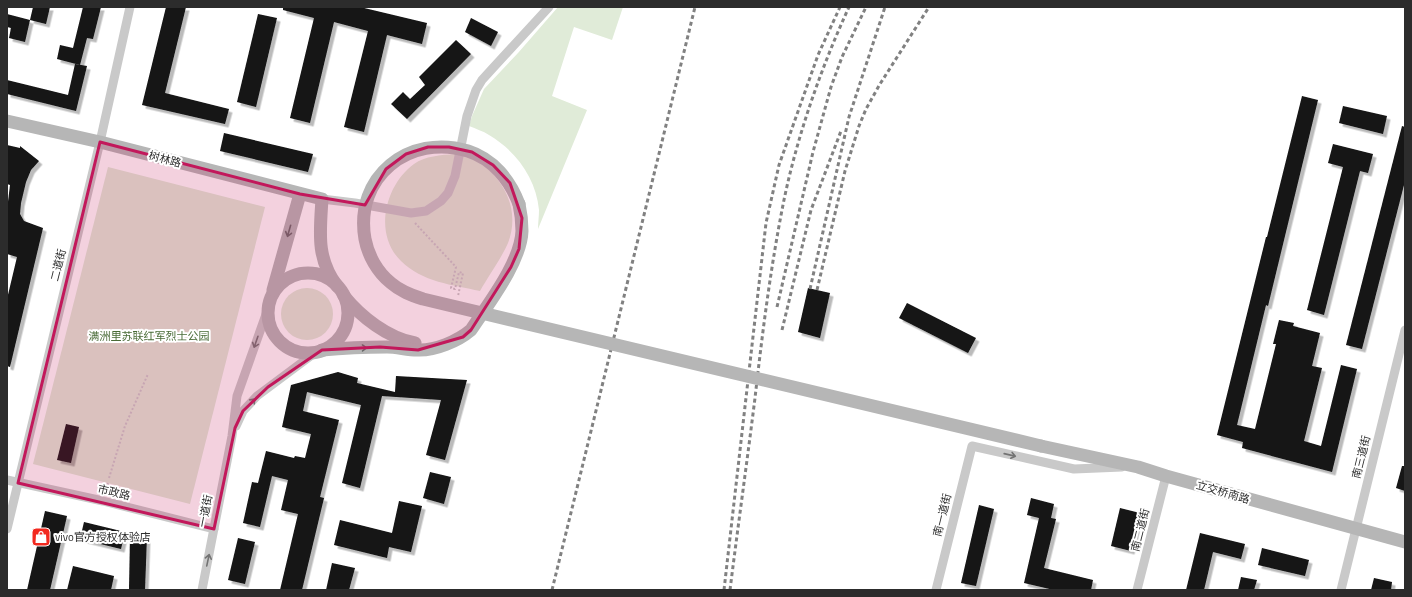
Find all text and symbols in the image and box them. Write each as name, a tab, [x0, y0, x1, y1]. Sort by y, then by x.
street label: 树林路	[147, 147, 183, 171]
one-way arrow	[285, 225, 293, 238]
street label: 二道街	[46, 247, 70, 283]
park label: 满洲里苏联红军烈士公园	[89, 328, 210, 344]
one-way arrow	[251, 336, 259, 348]
one-way arrow	[354, 344, 367, 352]
one-way arrow	[246, 398, 256, 408]
street label: 南三道街	[1348, 434, 1374, 480]
one-way arrow	[1003, 452, 1016, 459]
street label: 立交桥南路	[1194, 477, 1252, 507]
street label: 市政路	[96, 480, 132, 504]
street label: 南一道街	[929, 492, 955, 538]
street label: 一道街	[194, 493, 216, 529]
street label: 南二道街	[1127, 507, 1153, 553]
shop icon: vivo官方授权体验店	[30, 526, 52, 548]
place label: vivo官方授权体验店	[55, 529, 151, 545]
one-way arrow	[204, 553, 212, 566]

